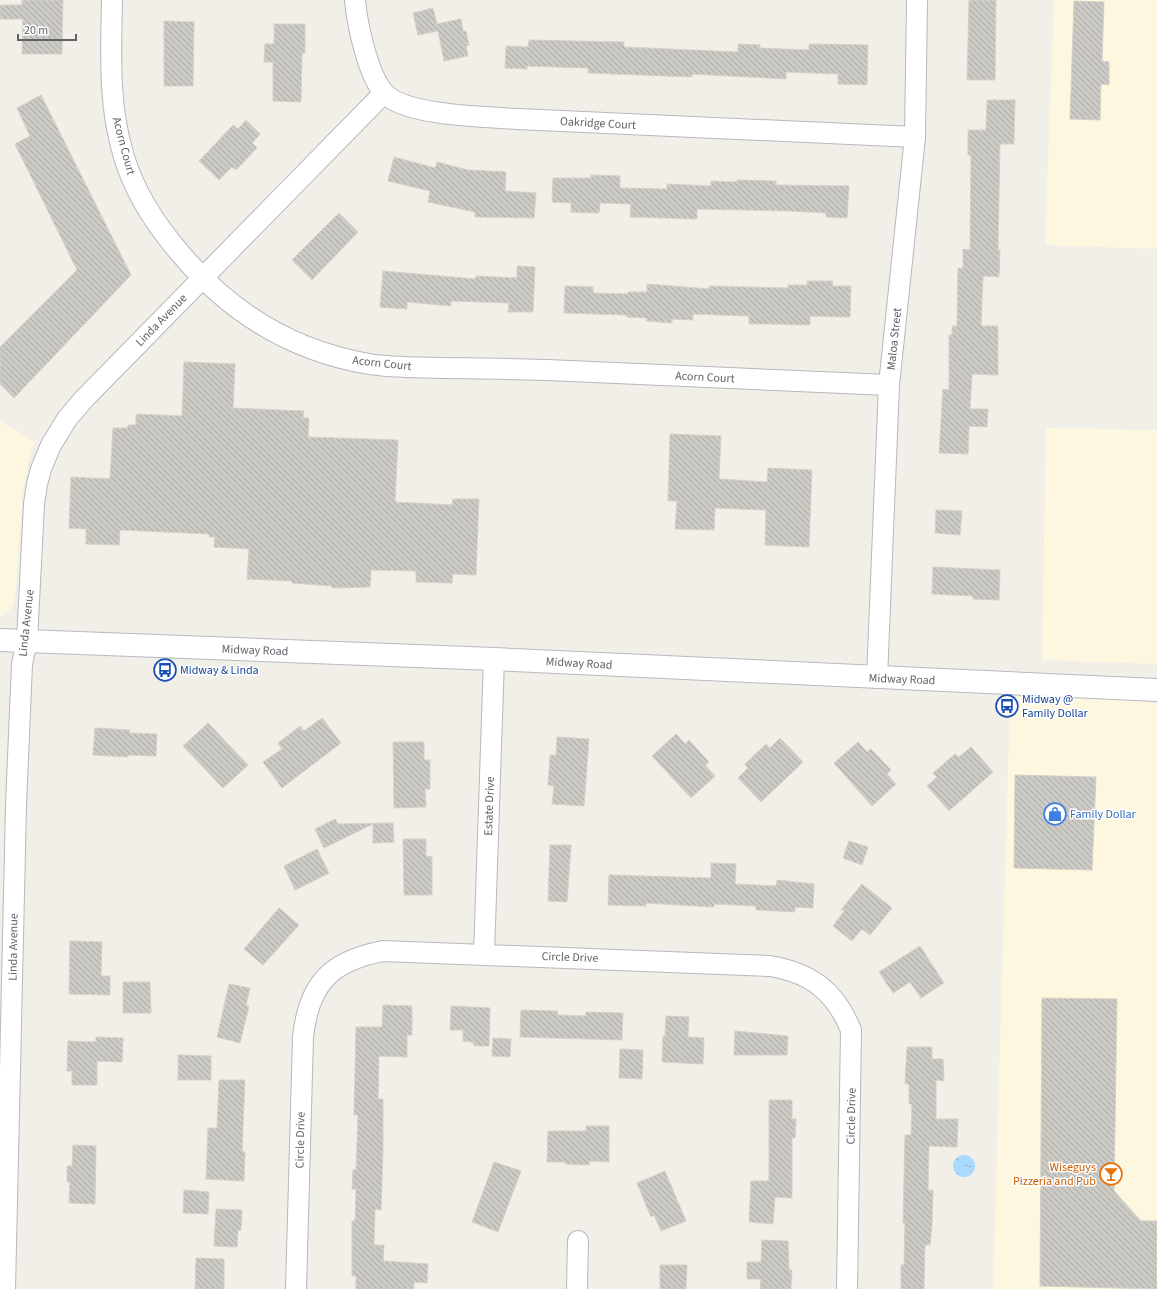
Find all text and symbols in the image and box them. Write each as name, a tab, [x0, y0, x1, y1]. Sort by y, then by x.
scale bar	[18, 16, 76, 42]
text: 20 m	[24, 22, 48, 39]
street label: Oakridge Court	[560, 113, 636, 134]
street label: Acorn Court	[108, 115, 139, 177]
street label: Linda Avenue	[132, 290, 191, 351]
street label: Maloa Street	[883, 307, 906, 371]
street label: Acorn Court	[351, 352, 412, 375]
street label: Acorn Court	[675, 367, 735, 388]
street label: Linda Avenue	[15, 589, 38, 657]
street label: Midway Road	[221, 641, 289, 660]
street label: Midway Road	[545, 653, 613, 674]
bus stop icon: Midway & Linda	[152, 657, 178, 683]
place label: Midway & Linda	[180, 662, 259, 679]
street label: Midway Road	[868, 670, 936, 689]
place label: Midway @ Family Dollar	[1022, 691, 1089, 722]
bus stop icon: Midway @ Family Dollar	[994, 693, 1020, 719]
street label: Estate Drive	[480, 776, 499, 836]
shop icon: Family Dollar	[1042, 801, 1068, 827]
place label: Family Dollar	[1070, 806, 1137, 823]
street label: Linda Avenue	[4, 913, 23, 981]
street label: Circle Drive	[541, 948, 599, 967]
street label: Circle Drive	[843, 1087, 860, 1145]
street label: Circle Drive	[292, 1111, 309, 1169]
place label: Wiseguys Pizzeria and Pub	[1013, 1159, 1096, 1190]
bar icon: Wiseguys Pizzeria and Pub	[1098, 1161, 1124, 1187]

